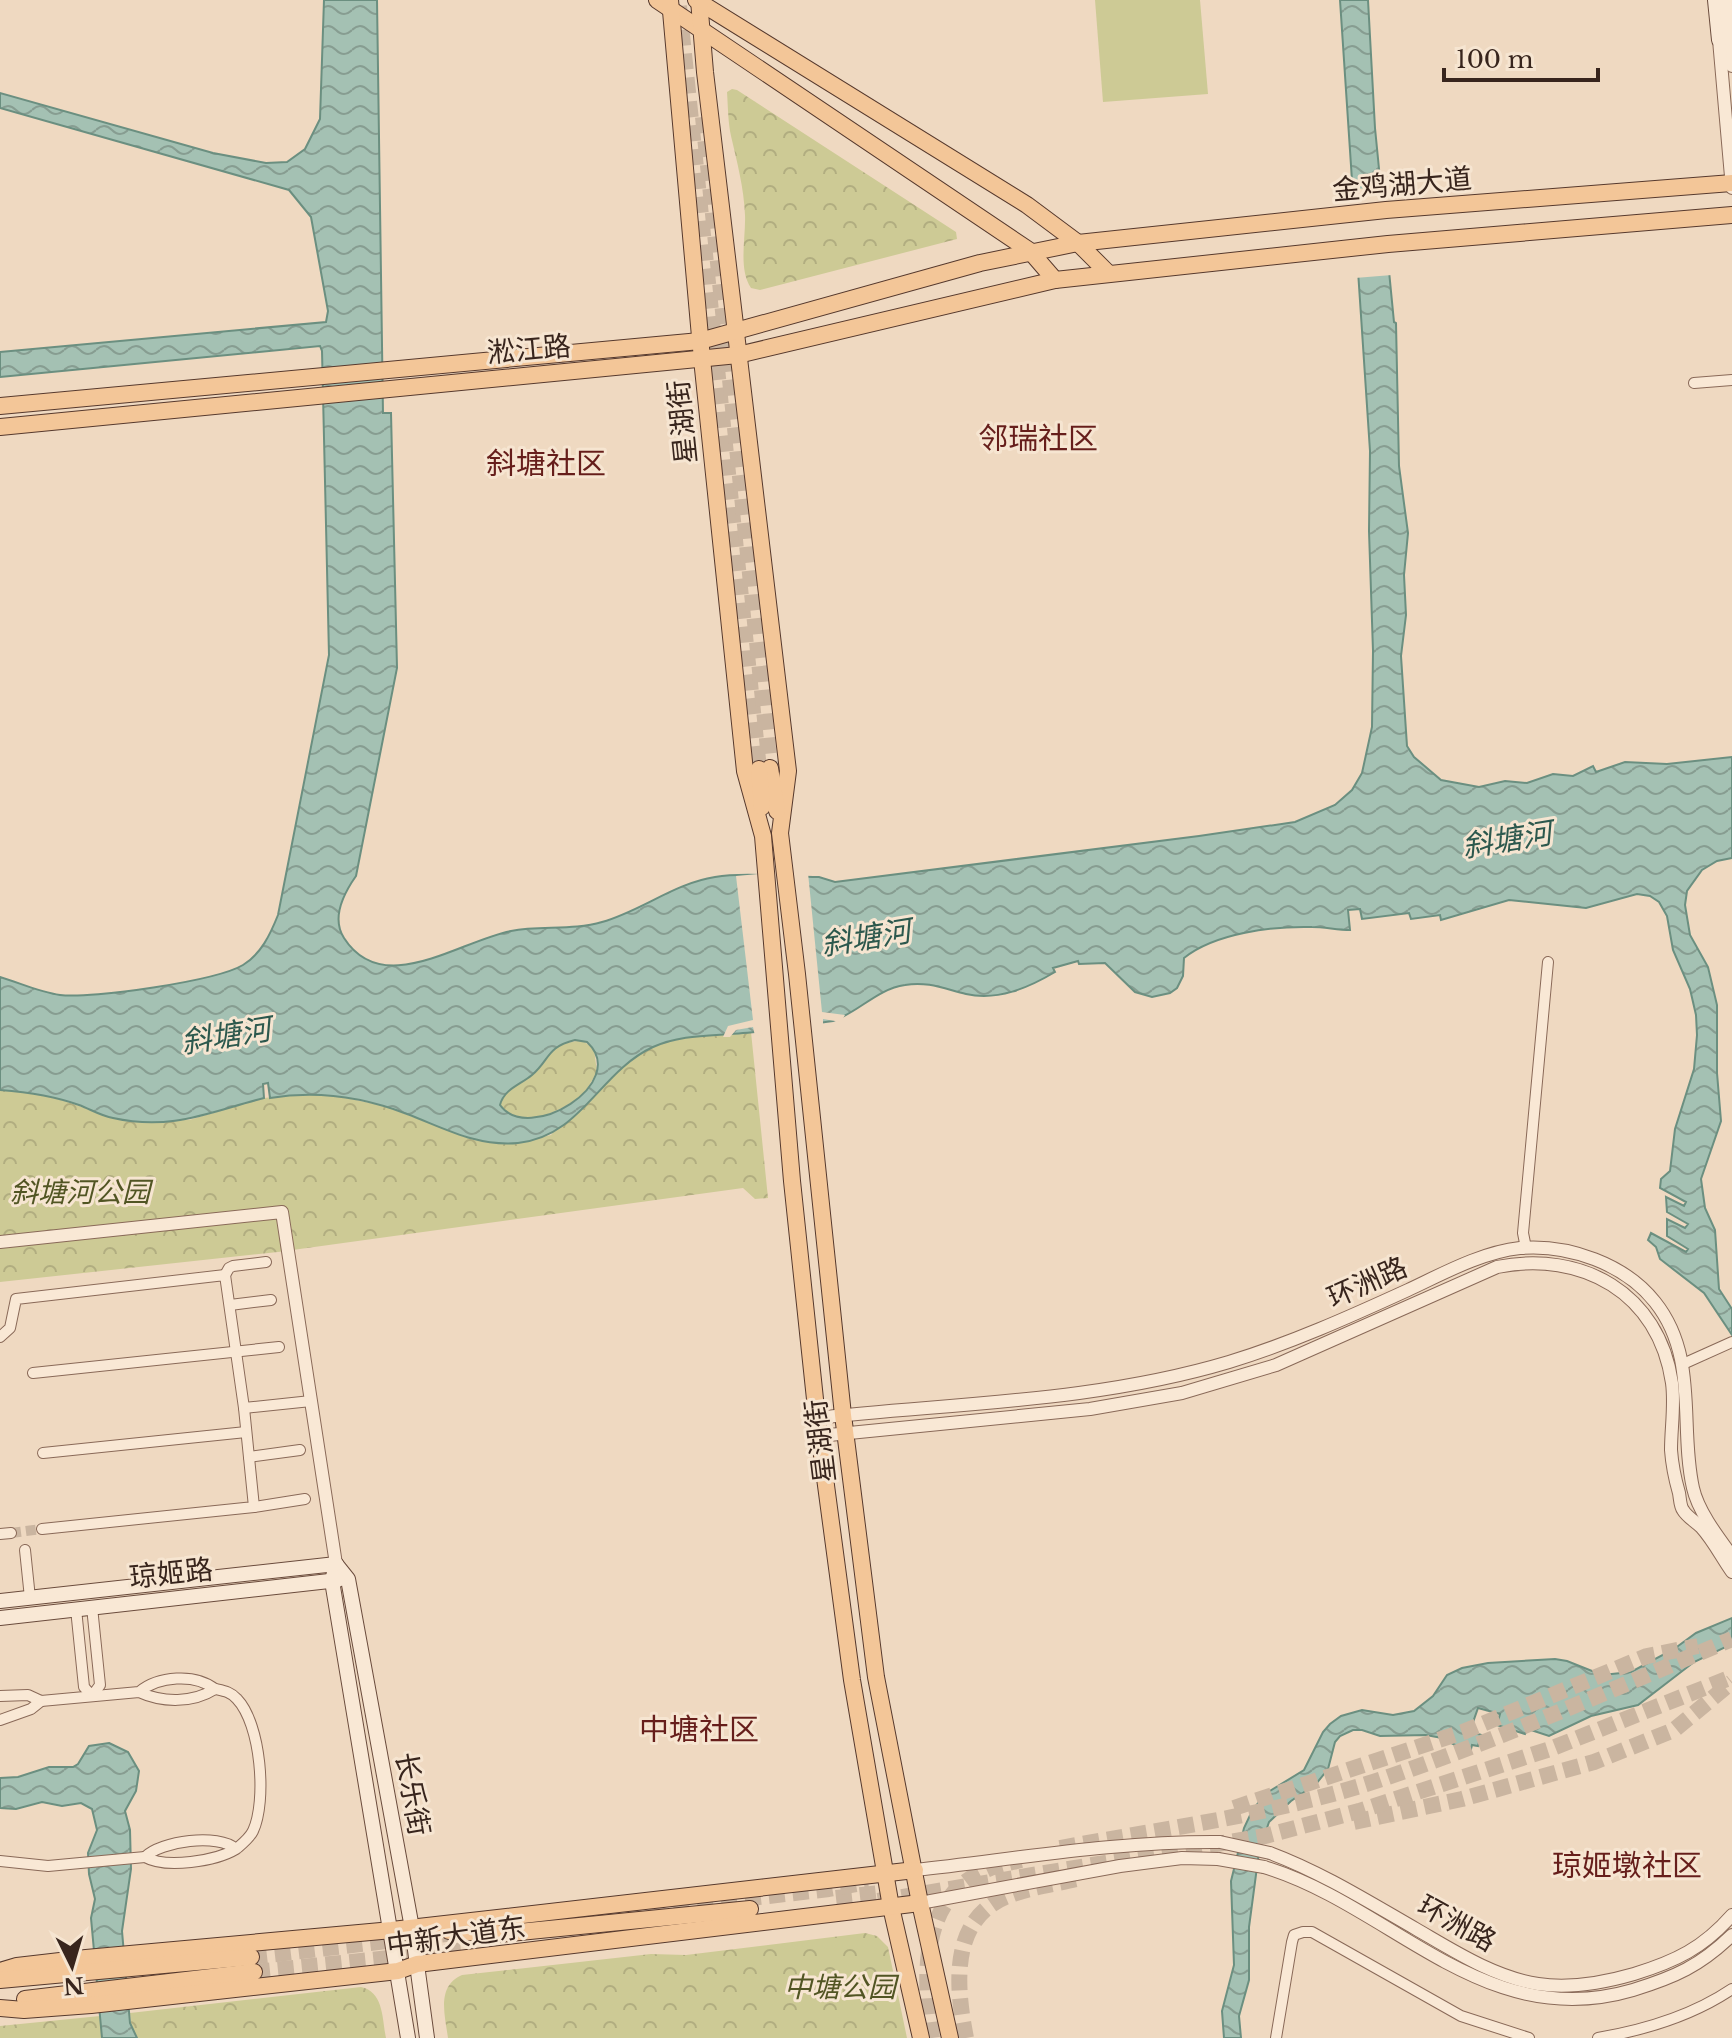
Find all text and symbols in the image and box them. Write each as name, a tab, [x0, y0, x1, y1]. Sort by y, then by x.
scale bar	[1444, 32, 1598, 82]
text: 100 m	[1456, 45, 1534, 74]
street label: 金鸡湖大道	[1331, 161, 1473, 208]
street label: 淞江路	[486, 328, 572, 371]
street label: 星湖街	[661, 378, 704, 466]
district label: 邻瑞社区	[978, 420, 1098, 457]
district label: 斜塘社区	[486, 445, 606, 482]
water label: 斜塘河	[1460, 813, 1559, 865]
water label: 斜塘河	[819, 911, 918, 963]
water label: 斜塘河	[179, 1009, 278, 1061]
park label: 斜塘河公园	[10, 1175, 154, 1210]
street label: 环洲路	[1322, 1249, 1413, 1316]
street label: 星湖街	[798, 1397, 843, 1485]
street label: 琼姬路	[127, 1552, 215, 1595]
district label: 中塘社区	[639, 1711, 759, 1748]
street label: 长乐街	[388, 1750, 437, 1838]
district label: 琼姬墩社区	[1552, 1847, 1702, 1884]
street label: 环洲路	[1412, 1888, 1502, 1959]
street label: 中新大道东	[384, 1909, 528, 1964]
north arrow	[32, 1926, 112, 2006]
park label: 中塘公园	[784, 1970, 900, 2005]
text: N	[62, 1971, 85, 2000]

